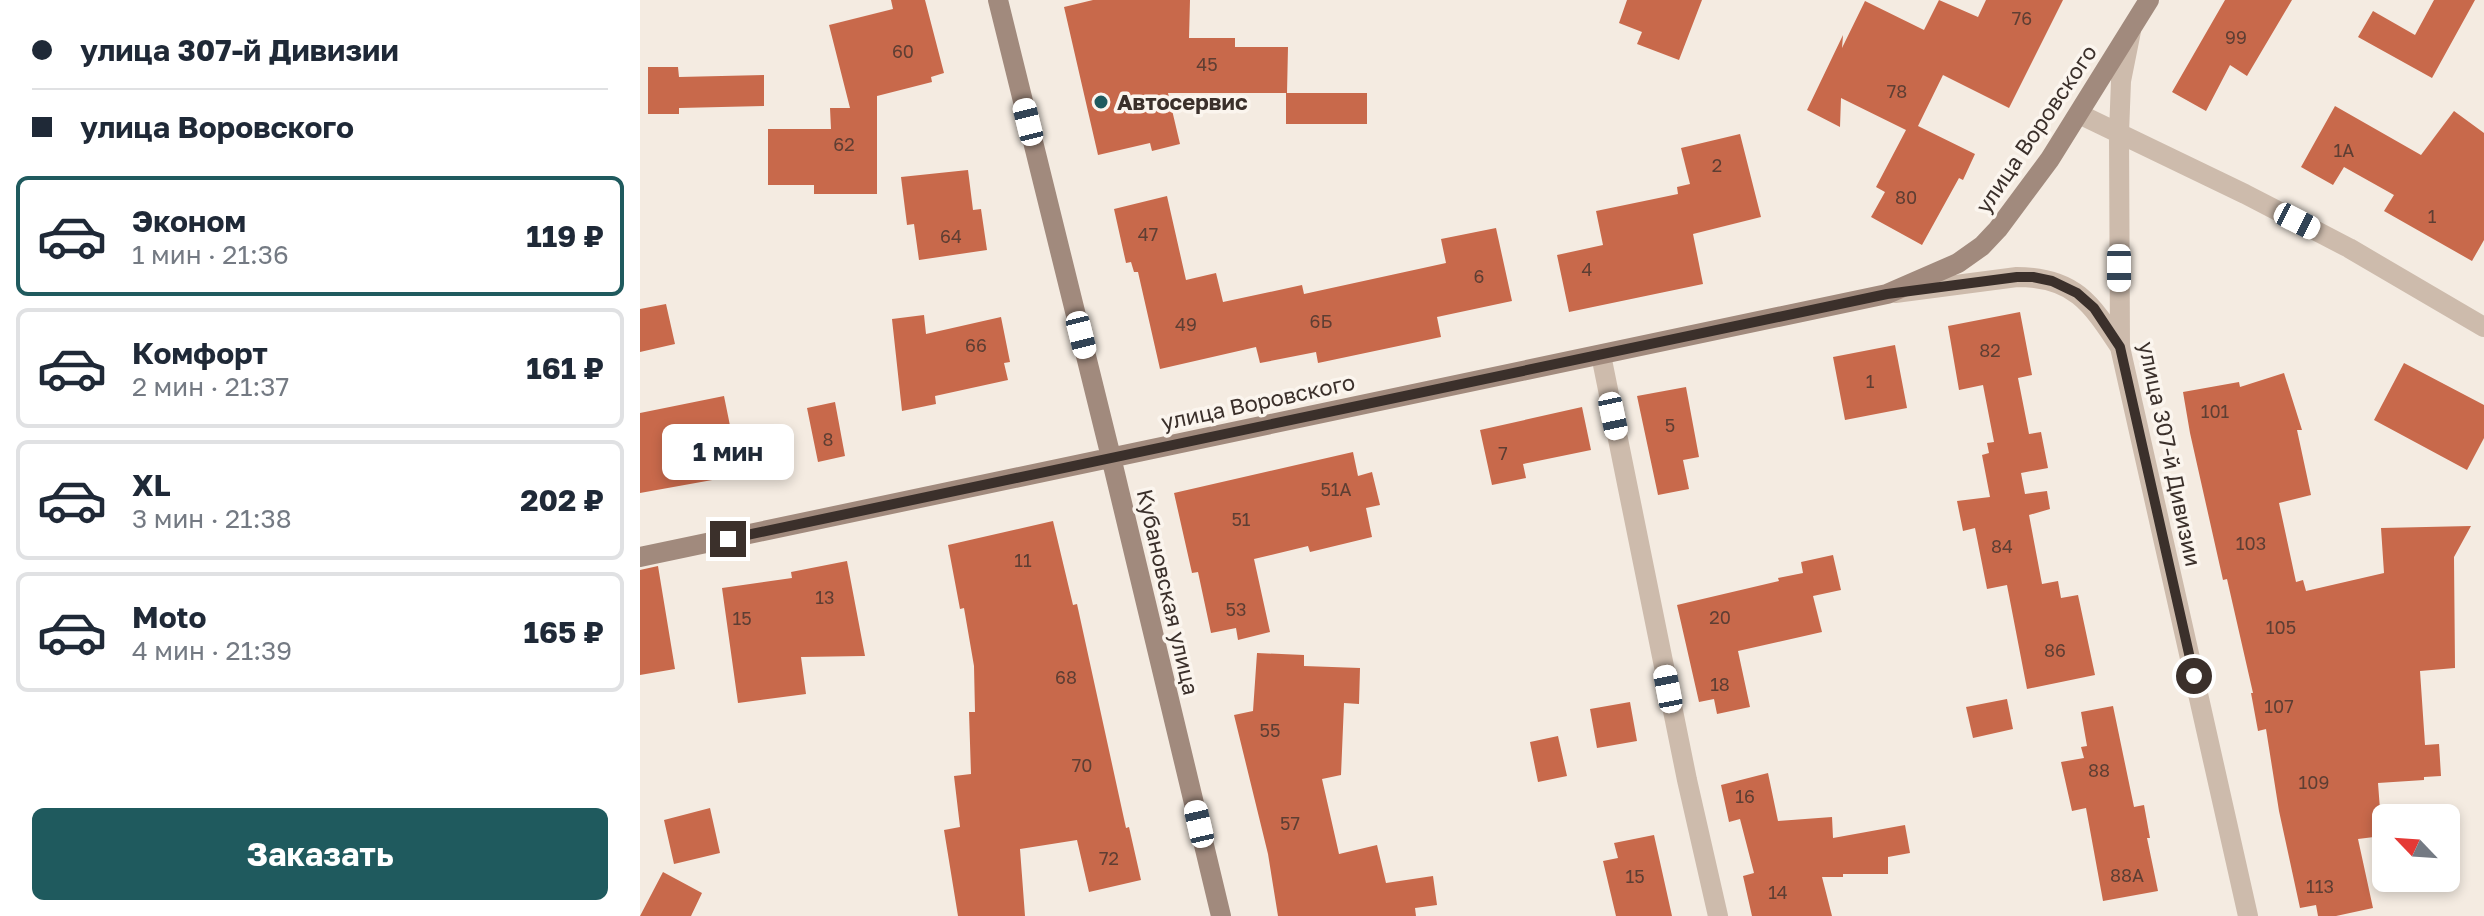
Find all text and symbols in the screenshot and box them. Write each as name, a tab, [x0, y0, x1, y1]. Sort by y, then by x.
house number: 76	[2012, 7, 2032, 29]
house number: 99	[2225, 26, 2247, 48]
text: улица 307-й Дивизии	[80, 32, 399, 68]
street label: улица Воровского	[1969, 39, 2102, 218]
house number: 60	[892, 40, 914, 62]
house number: 45	[1196, 53, 1218, 75]
house number: 78	[1887, 80, 1907, 102]
place label: Автосервис	[1117, 88, 1248, 115]
marker: Автосервис	[1092, 93, 1110, 111]
car	[1011, 96, 1045, 148]
text: улица Воровского	[80, 109, 354, 145]
house number: 62	[833, 133, 855, 155]
house number: 1А	[2334, 139, 2354, 161]
house number: 2	[1712, 154, 1722, 176]
house number: 80	[1895, 186, 1917, 208]
car	[2270, 199, 2324, 243]
icon: car	[36, 200, 108, 272]
text: Эконом	[132, 203, 246, 239]
house number: 1	[2428, 205, 2437, 227]
text: 119 ₽	[526, 218, 604, 254]
house number: 47	[1138, 223, 1158, 245]
house number: 64	[940, 225, 962, 247]
text: 1 мин · 21:36	[132, 239, 289, 270]
car	[2107, 244, 2131, 292]
house number: 4	[1582, 258, 1593, 280]
house number: 6	[1474, 265, 1484, 287]
car	[1064, 309, 1098, 361]
house number: 6Б	[1310, 310, 1332, 332]
house number: 49	[1175, 313, 1197, 335]
icon: car	[36, 332, 108, 404]
house number: 66	[965, 334, 987, 356]
text: Комфорт	[132, 335, 268, 371]
house number: 82	[1979, 339, 2001, 361]
street label: улица 307-й Дивизии	[2133, 339, 2208, 569]
text: 161 ₽	[526, 350, 604, 386]
street label: улица Воровского	[1158, 368, 1357, 435]
house number: 1	[1866, 370, 1875, 392]
text: 2 мин · 21:37	[132, 371, 289, 402]
car	[1596, 390, 1630, 442]
house number: 101	[2201, 400, 2230, 422]
house number: 5	[1665, 414, 1675, 436]
callout: 1 мин	[662, 423, 794, 479]
house number: 8	[823, 428, 833, 450]
text: 1 мин	[693, 436, 763, 467]
house number: 7	[1498, 442, 1508, 464]
icon: car	[36, 464, 108, 536]
text: XL	[132, 467, 171, 503]
house number: 51А	[1320, 478, 1352, 500]
text: 202 ₽	[520, 482, 604, 518]
street label: Кубановская улица	[1132, 486, 1205, 698]
text: 3 мин · 21:38	[132, 503, 292, 534]
house number: 51	[1231, 508, 1251, 530]
route end	[710, 521, 746, 557]
house number: 103	[2236, 532, 2266, 554]
house number: 84	[1991, 535, 2013, 557]
house number: 11	[1014, 549, 1032, 571]
house number: 13	[815, 586, 835, 608]
icon: car	[36, 596, 108, 668]
house number: 53	[1226, 598, 1246, 620]
text: Moto	[132, 599, 207, 635]
house number: 20	[1709, 606, 1731, 628]
house number: 15	[732, 607, 752, 629]
text: 165 ₽	[523, 614, 604, 650]
house number: 105	[2266, 616, 2296, 638]
text: 4 мин · 21:39	[132, 635, 292, 666]
house number: 86	[2044, 639, 2066, 661]
route start	[2176, 658, 2212, 694]
car	[1652, 663, 1684, 715]
house number: 68	[1055, 666, 1077, 688]
house number: 18	[1710, 673, 1730, 695]
house number: 107	[2264, 695, 2294, 717]
house number: 55	[1260, 719, 1280, 741]
house number: 70	[1072, 754, 1092, 776]
house number: 88	[2088, 759, 2110, 781]
house number: 109	[2299, 771, 2329, 793]
house number: 16	[1735, 785, 1755, 807]
car	[1182, 798, 1216, 850]
north arrow	[2372, 804, 2460, 892]
map controls	[2372, 804, 2460, 892]
button: Заказать	[32, 808, 608, 900]
house number: 57	[1280, 812, 1300, 834]
house number: 72	[1099, 847, 1119, 869]
house number: 88А	[2110, 864, 2144, 886]
house number: 15	[1625, 865, 1645, 887]
house number: 113	[2306, 875, 2334, 897]
house number: 14	[1768, 881, 1788, 903]

